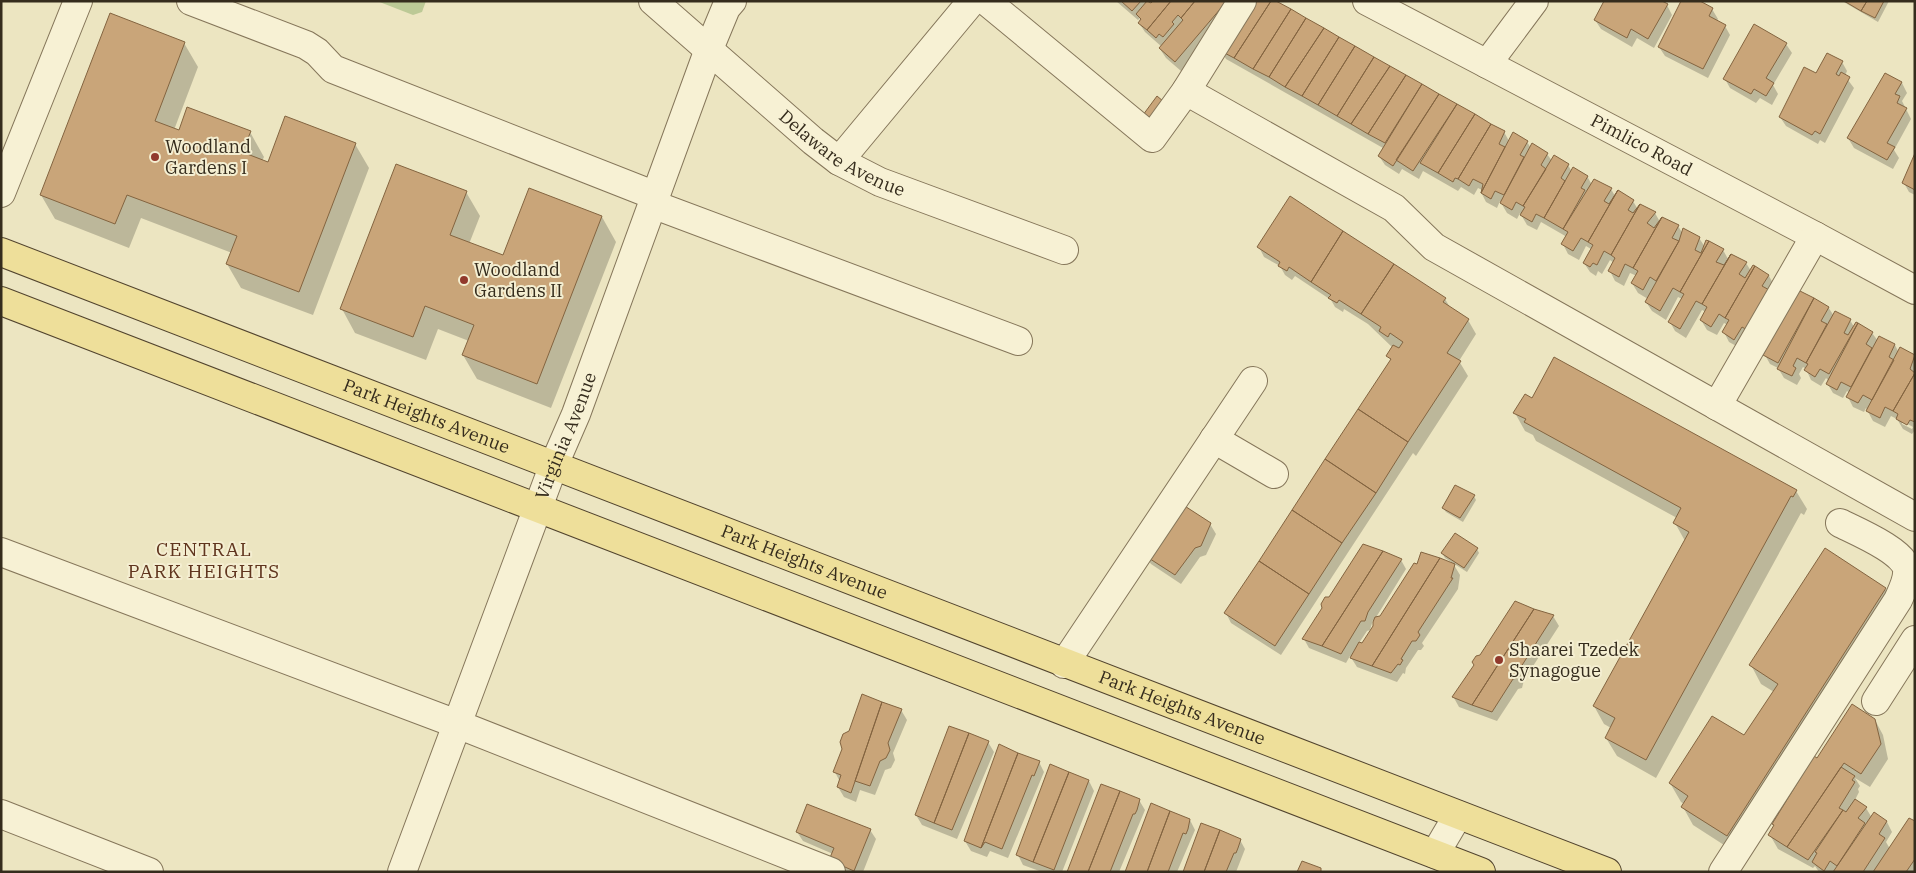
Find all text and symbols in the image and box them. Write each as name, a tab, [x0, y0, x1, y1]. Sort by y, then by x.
street label: Delaware Avenue	[774, 104, 908, 201]
street label: Pimlico Road	[1587, 108, 1697, 181]
place label: Woodland Gardens I	[165, 135, 251, 179]
marker: Woodland Gardens I	[149, 151, 161, 163]
place label: Woodland Gardens II	[474, 258, 562, 302]
marker: Woodland Gardens II	[458, 274, 470, 286]
street label: Virginia Avenue	[530, 369, 601, 503]
street label: Park Heights Avenue	[340, 373, 513, 458]
street label: Park Heights Avenue	[718, 519, 891, 604]
district label: CENTRAL PARK HEIGHTS	[128, 537, 280, 583]
place label: Shaarei Tzedek Synagogue	[1509, 638, 1640, 682]
marker: Shaarei Tzedek Synagogue	[1493, 654, 1505, 666]
street label: Park Heights Avenue	[1096, 665, 1269, 750]

